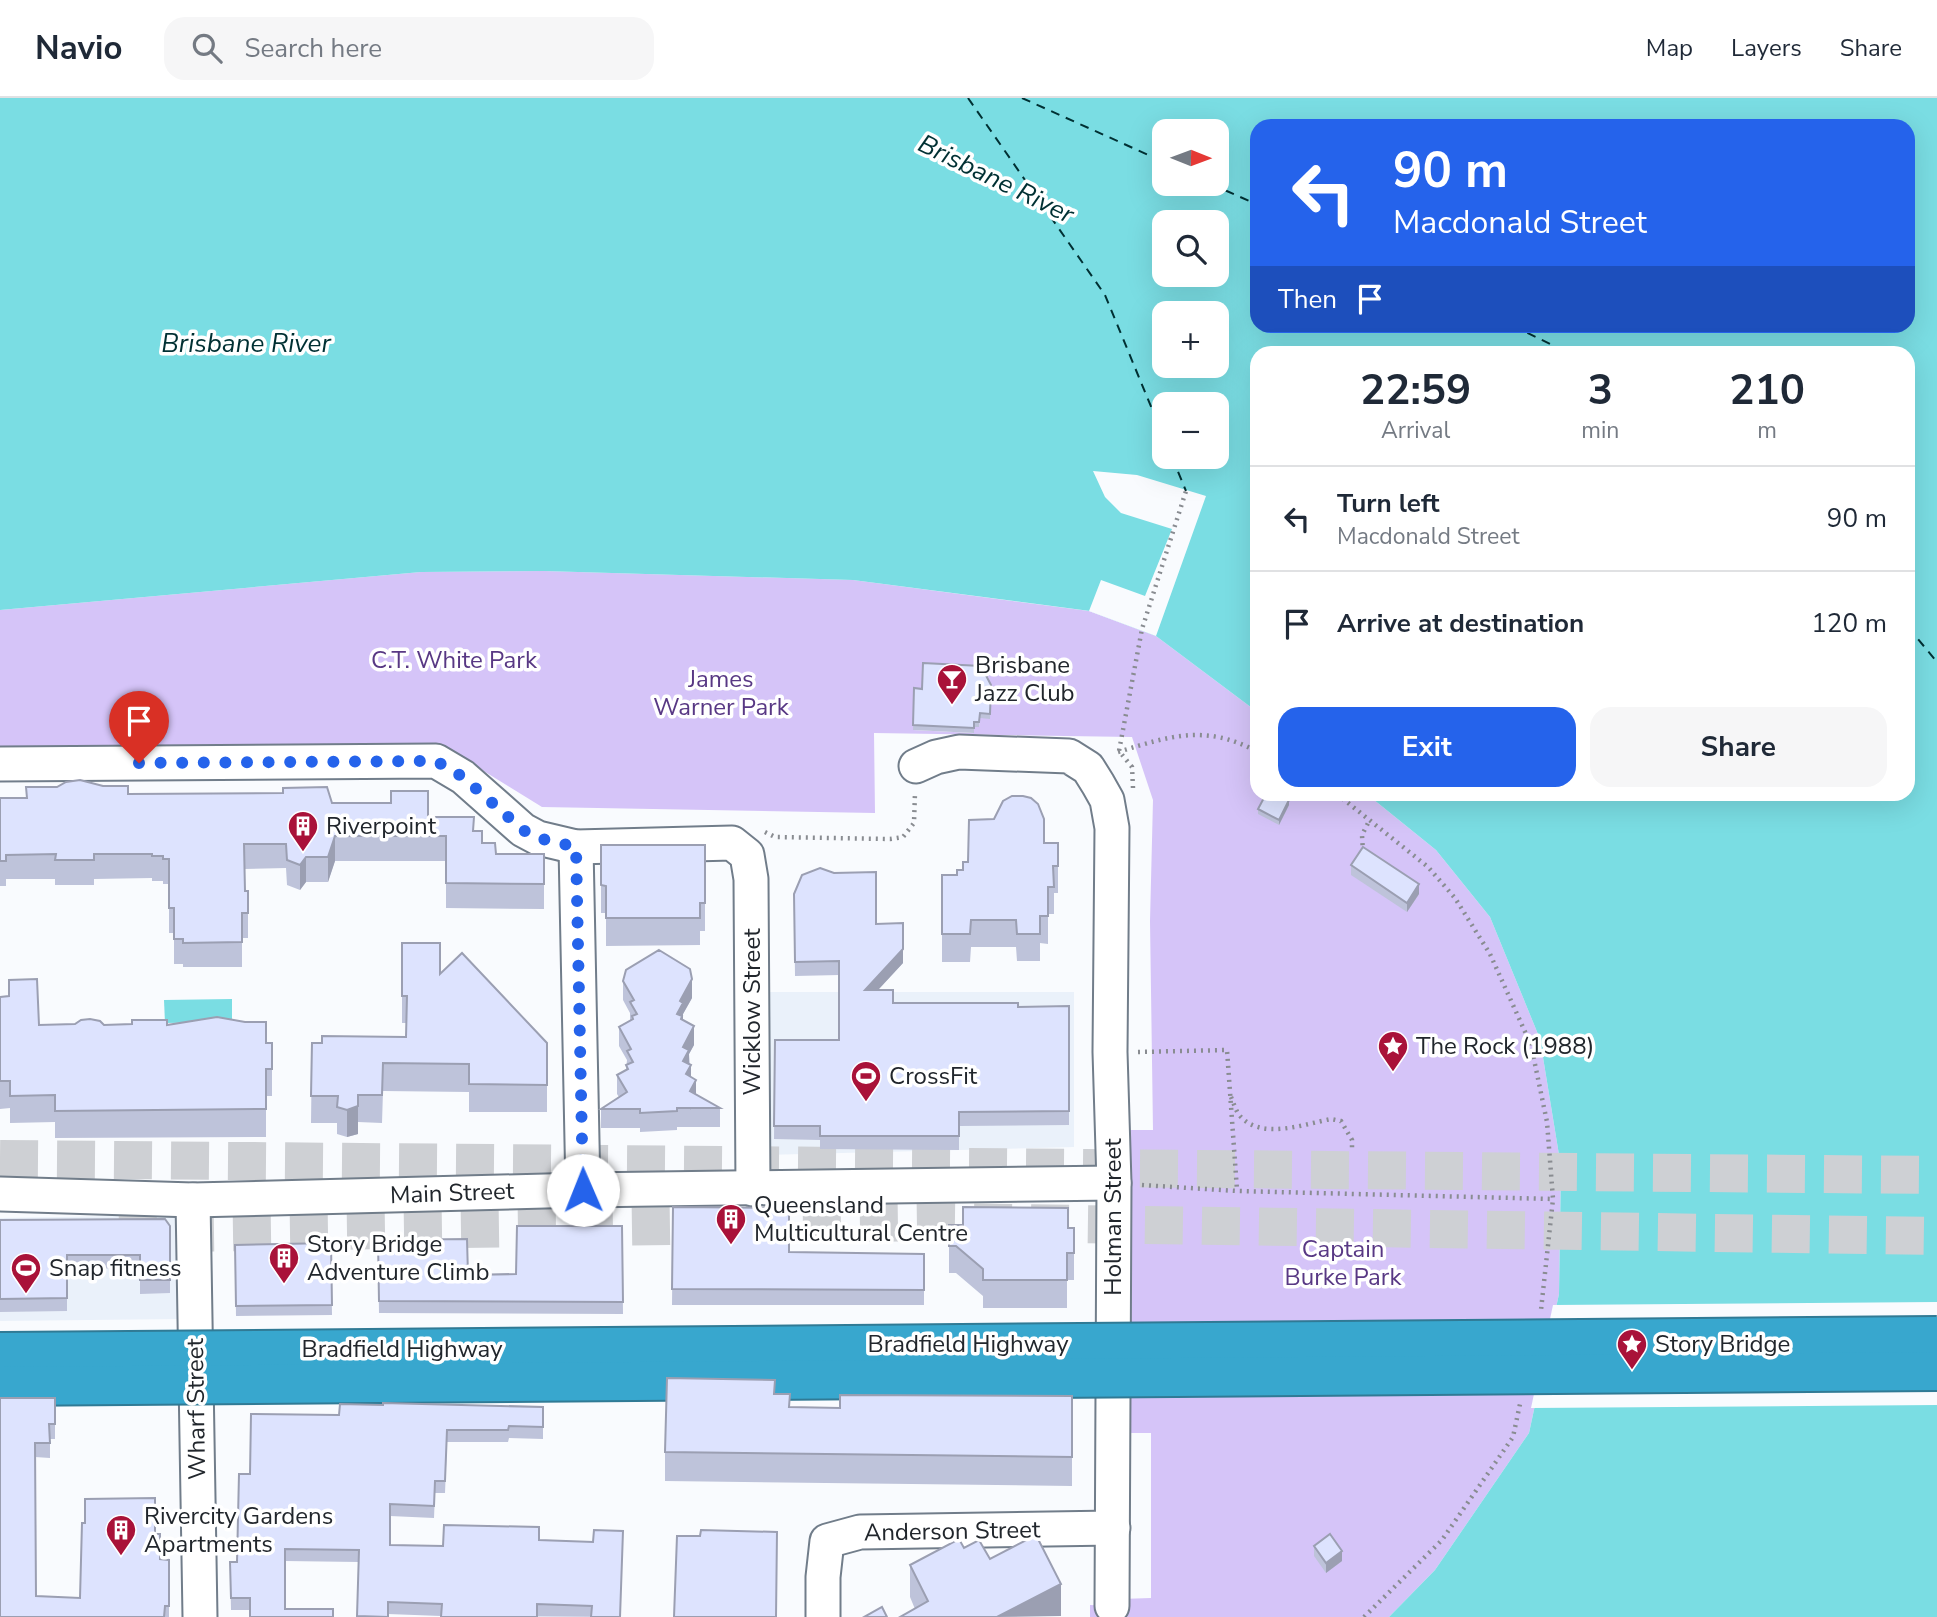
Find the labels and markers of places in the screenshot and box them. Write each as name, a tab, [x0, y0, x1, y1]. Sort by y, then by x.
place label: Brisbane Jazz Club	[974, 649, 1075, 709]
bar icon: Brisbane Jazz Club	[935, 662, 969, 706]
pin	[109, 691, 169, 763]
building icon: Riverpoint	[286, 809, 320, 853]
place label: Riverpoint	[326, 810, 437, 842]
place icon: The Rock (1988)	[1376, 1029, 1410, 1073]
place label: The Rock (1988)	[1416, 1030, 1594, 1062]
sports icon: CrossFit	[849, 1059, 883, 1103]
place label: CrossFit	[889, 1060, 978, 1092]
place label: Queensland Multicultural Centre	[754, 1189, 968, 1249]
building icon: Queensland Multicultural Centre	[714, 1202, 748, 1246]
place label: Story Bridge Adventure Climb	[307, 1228, 490, 1288]
building icon: Story Bridge Adventure Climb	[267, 1241, 301, 1285]
sports icon: Snap fitness	[9, 1251, 43, 1295]
place label: Snap fitness	[49, 1252, 182, 1284]
place icon: Story Bridge	[1615, 1327, 1649, 1371]
place label: Story Bridge	[1655, 1328, 1790, 1360]
place label: Rivercity Gardens Apartments	[144, 1500, 333, 1560]
building icon: Rivercity Gardens Apartments	[104, 1513, 138, 1557]

